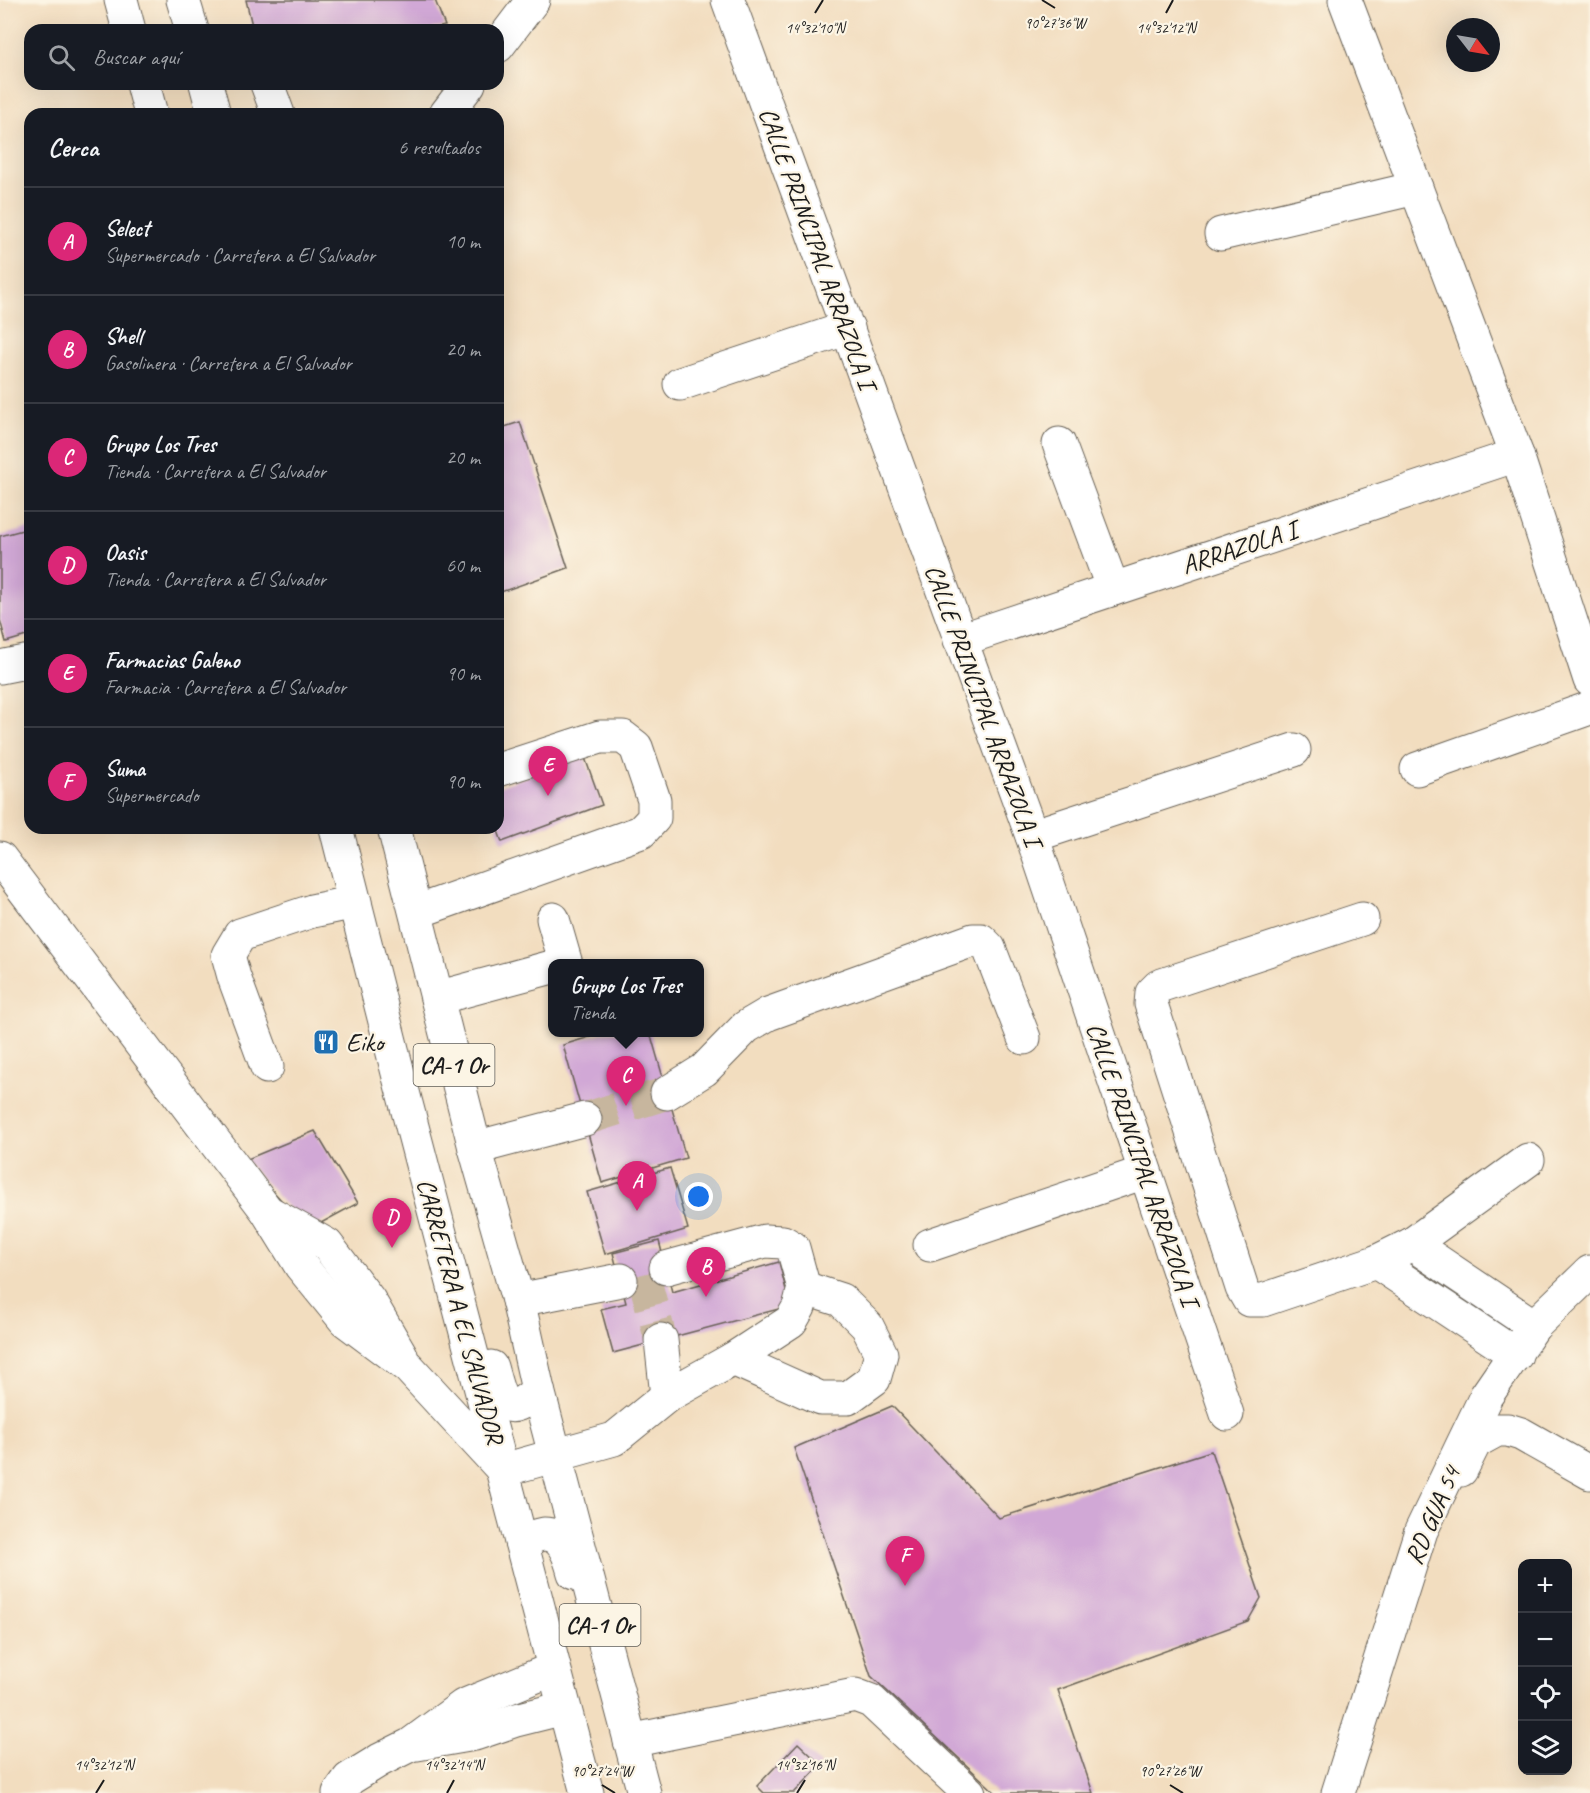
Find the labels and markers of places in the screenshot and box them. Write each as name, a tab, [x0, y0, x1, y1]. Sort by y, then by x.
pin: E	[528, 746, 568, 796]
place label: Eiko	[346, 1026, 386, 1059]
restaurant icon: Eiko	[311, 1027, 341, 1057]
pin: C	[606, 1056, 646, 1106]
pin: A	[618, 1162, 656, 1211]
pin: D	[372, 1198, 412, 1248]
pin: B	[686, 1248, 726, 1297]
pin: F	[886, 1536, 924, 1586]

